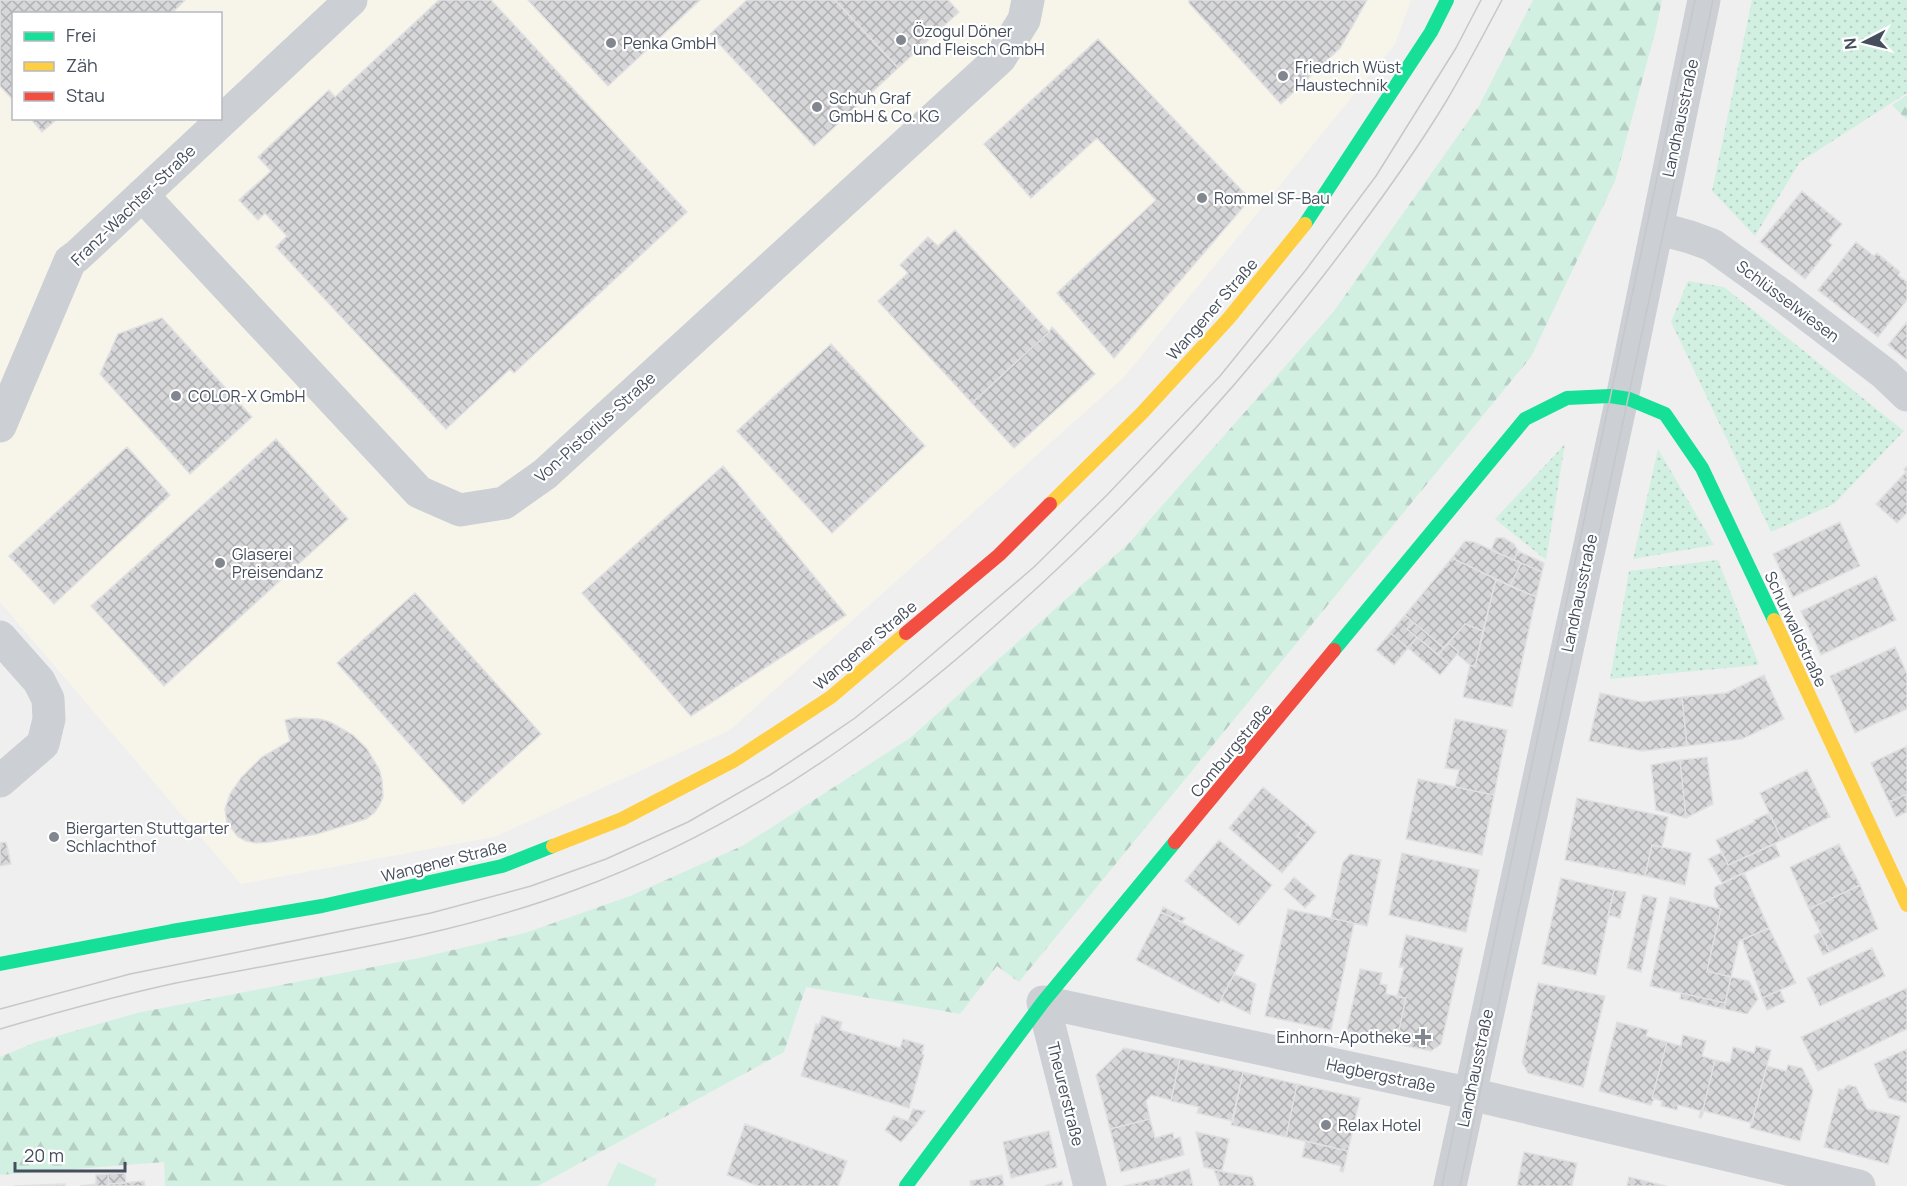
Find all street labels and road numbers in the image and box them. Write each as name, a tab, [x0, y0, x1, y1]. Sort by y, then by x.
street label: Landhausstraße	[1657, 57, 1703, 179]
street label: Franz-Wachter-Straße	[66, 140, 200, 270]
street label: Wangener Straße	[1162, 253, 1262, 365]
street label: Schlüsselwiesen	[1732, 255, 1844, 347]
street label: Von-Pistorius-Straße	[530, 367, 660, 487]
street label: Landhausstraße	[1556, 532, 1602, 654]
street label: Schurwaldstraße	[1760, 567, 1832, 691]
street label: Wangener Straße	[809, 595, 921, 695]
street label: Comburgstraße	[1185, 698, 1277, 802]
street label: Wangener Straße	[379, 835, 509, 887]
street label: Landhausstraße	[1452, 1007, 1498, 1129]
street label: Theurerstraße	[1042, 1040, 1090, 1148]
street label: Hagbergstraße	[1324, 1053, 1438, 1097]

